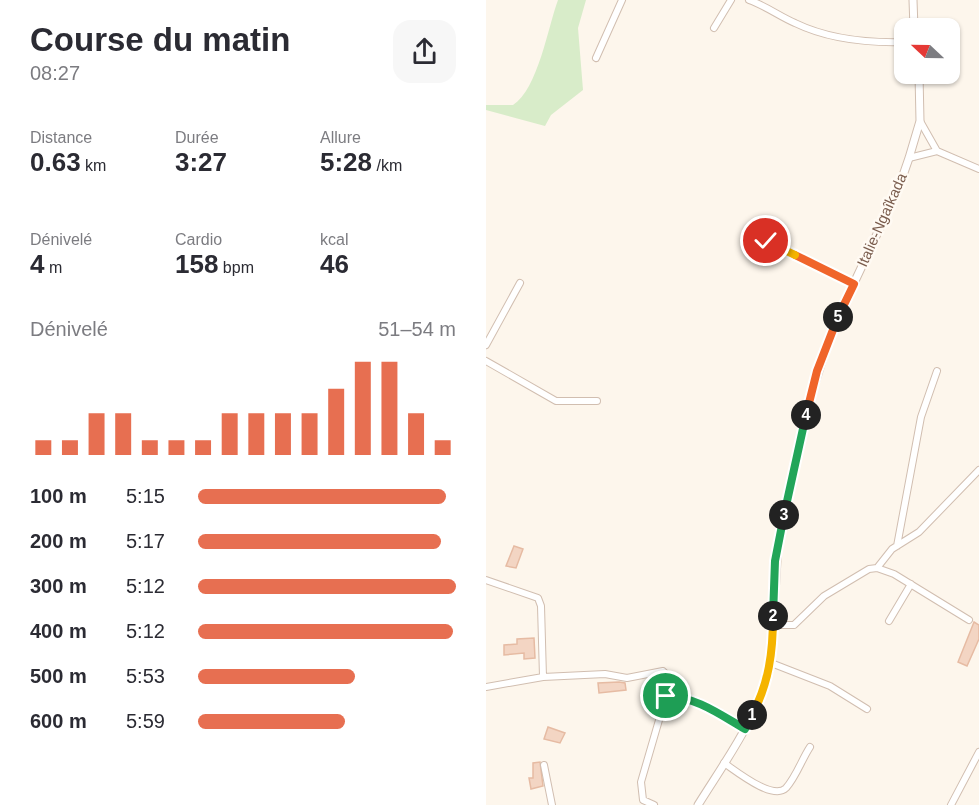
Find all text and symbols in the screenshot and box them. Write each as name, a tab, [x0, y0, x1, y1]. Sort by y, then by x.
north arrow	[894, 18, 960, 84]
map controls	[894, 18, 960, 84]
button: share	[393, 20, 456, 83]
text: Course du matin	[30, 21, 290, 58]
text: 08:27	[30, 62, 80, 84]
text: Distance	[30, 129, 92, 146]
text: Durée	[175, 129, 219, 146]
text: Allure	[320, 129, 361, 146]
text: 0.63	[30, 147, 81, 177]
text: 3:27	[175, 147, 227, 177]
text: 5:28	[320, 147, 372, 177]
text: km	[81, 157, 106, 174]
text: /km	[372, 157, 402, 174]
street label: Italie-Ngaîkada	[853, 170, 910, 269]
pin	[740, 215, 791, 266]
icon: check	[749, 224, 782, 257]
text: Dénivelé	[30, 231, 92, 248]
text: Cardio	[175, 231, 222, 248]
text: kcal	[320, 231, 348, 248]
text: 4	[30, 249, 44, 279]
text: 158	[175, 249, 218, 279]
text: 46	[320, 249, 349, 279]
text: m	[44, 259, 62, 276]
text: bpm	[218, 259, 254, 276]
pin: 5	[823, 302, 853, 332]
text: 5	[834, 308, 842, 325]
text: Dénivelé	[30, 318, 108, 340]
text: 51–54 m	[378, 318, 456, 340]
pin: 4	[791, 400, 821, 430]
text: 4	[802, 406, 810, 423]
text: 100 m	[30, 485, 87, 507]
text: 5:15	[126, 485, 165, 507]
pin: 3	[769, 500, 799, 530]
text: 3	[780, 506, 788, 523]
text: 200 m	[30, 530, 87, 552]
text: 5:17	[126, 530, 165, 552]
text: 300 m	[30, 575, 87, 597]
text: 5:12	[126, 575, 165, 597]
pin: 2	[758, 601, 788, 631]
text: 2	[769, 607, 777, 624]
text: 400 m	[30, 620, 87, 642]
text: 5:12	[126, 620, 165, 642]
text: 500 m	[30, 665, 87, 687]
text: 5:53	[126, 665, 165, 687]
pin	[640, 670, 691, 721]
icon: arrive	[649, 679, 682, 712]
pin: 1	[737, 700, 767, 730]
text: 1	[748, 706, 756, 723]
text: 600 m	[30, 710, 87, 732]
text: 5:59	[126, 710, 165, 732]

